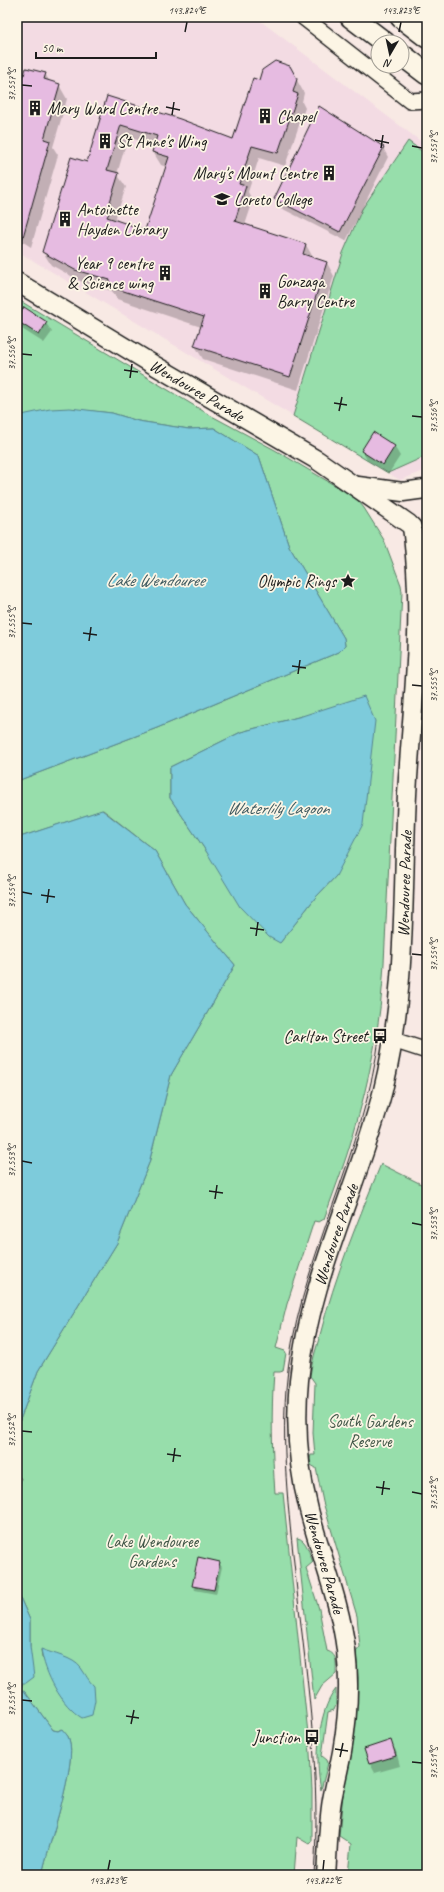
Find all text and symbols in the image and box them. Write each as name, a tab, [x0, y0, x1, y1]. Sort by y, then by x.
text: 143.824°E	[168, 4, 207, 17]
text: 143.823°E	[382, 4, 421, 17]
scale bar	[36, 34, 156, 60]
north arrow	[370, 34, 410, 74]
text: 50 m	[42, 40, 64, 56]
text: N	[382, 56, 393, 71]
text: 37.557°S	[5, 67, 18, 101]
place label: Mary Ward Centre	[47, 98, 159, 119]
building icon: Mary Ward Centre	[26, 99, 44, 117]
place label: Chapel	[277, 106, 318, 127]
building icon: Chapel	[256, 107, 274, 125]
text: 37.557°S	[427, 130, 440, 164]
place label: St Anne's Wing	[117, 131, 207, 152]
building icon: St Anne's Wing	[96, 132, 114, 150]
place label: Mary's Mount Centre	[193, 163, 318, 184]
building icon: Mary's Mount Centre	[320, 164, 338, 182]
place label: Loreto College	[234, 189, 313, 210]
school or university icon: Loreto College	[213, 190, 231, 208]
place label: Antoinette Hayden Library	[77, 199, 168, 240]
building icon: Antoinette Hayden Library	[56, 210, 74, 228]
place label: Year 9 centre & Science wing	[67, 253, 154, 294]
building icon: Year 9 centre & Science wing	[156, 264, 174, 282]
place label: Gonzaga Barry Centre	[277, 271, 356, 312]
building icon: Gonzaga Barry Centre	[256, 282, 274, 300]
text: 37.556°S	[5, 336, 18, 370]
street label: Wendouree Parade	[146, 355, 249, 427]
text: 37.556°S	[427, 399, 440, 433]
water label: Lake Wendouree	[106, 569, 207, 591]
place label: Olympic Rings	[258, 571, 337, 592]
place icon: Olympic Rings	[339, 572, 357, 590]
text: 37.555°S	[5, 605, 18, 639]
text: 37.555°S	[427, 668, 440, 702]
water label: Waterlily Lagoon	[227, 797, 331, 819]
street label: Wendouree Parade	[392, 829, 417, 937]
text: 37.554°S	[5, 874, 18, 908]
text: 37.554°S	[427, 937, 440, 971]
place label: Carlton Street	[283, 1026, 370, 1047]
bus stop icon: Carlton Street	[371, 1027, 389, 1045]
text: 37.553°S	[5, 1143, 18, 1177]
street label: Wendouree Parade	[309, 1180, 364, 1288]
text: 37.553°S	[427, 1207, 440, 1241]
park label: South Gardens Reserve	[327, 1411, 415, 1452]
text: 37.552°S	[5, 1413, 18, 1447]
text: 37.552°S	[427, 1476, 440, 1510]
street label: Wendouree Parade	[300, 1508, 350, 1617]
park label: Lake Wendouree Gardens	[106, 1531, 200, 1572]
text: 37.551°S	[5, 1682, 18, 1716]
place label: Junction	[252, 1727, 301, 1748]
bus stop icon: Junction	[303, 1728, 321, 1746]
text: 37.551°S	[427, 1745, 440, 1779]
text: 143.823°E	[89, 1874, 128, 1887]
text: 143.822°E	[304, 1874, 343, 1887]

